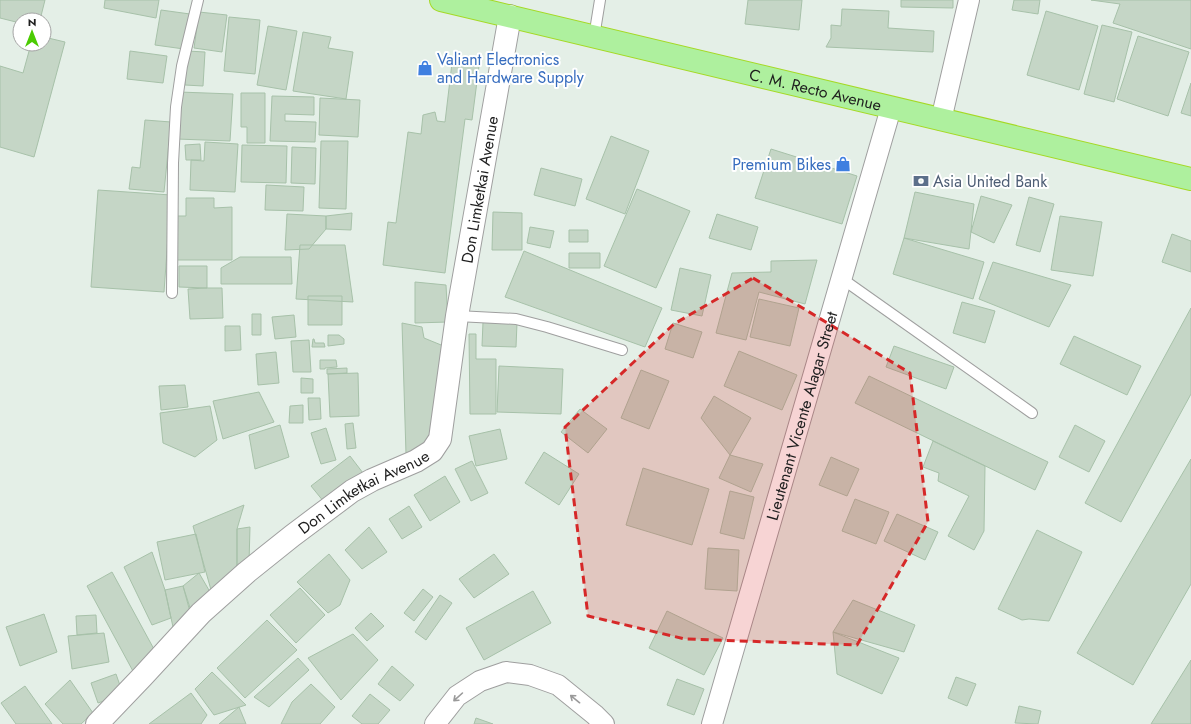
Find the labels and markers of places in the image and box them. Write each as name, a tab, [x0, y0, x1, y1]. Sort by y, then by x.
place label: Valiant Electronics and Hardware Supply	[437, 48, 585, 89]
shop icon: Valiant Electronics and Hardware Supply	[416, 59, 434, 77]
place label: Premium Bikes	[732, 153, 831, 176]
shop icon: Premium Bikes	[834, 155, 852, 173]
place label: Asia United Bank	[933, 170, 1048, 193]
bank icon: Asia United Bank	[912, 172, 930, 190]

